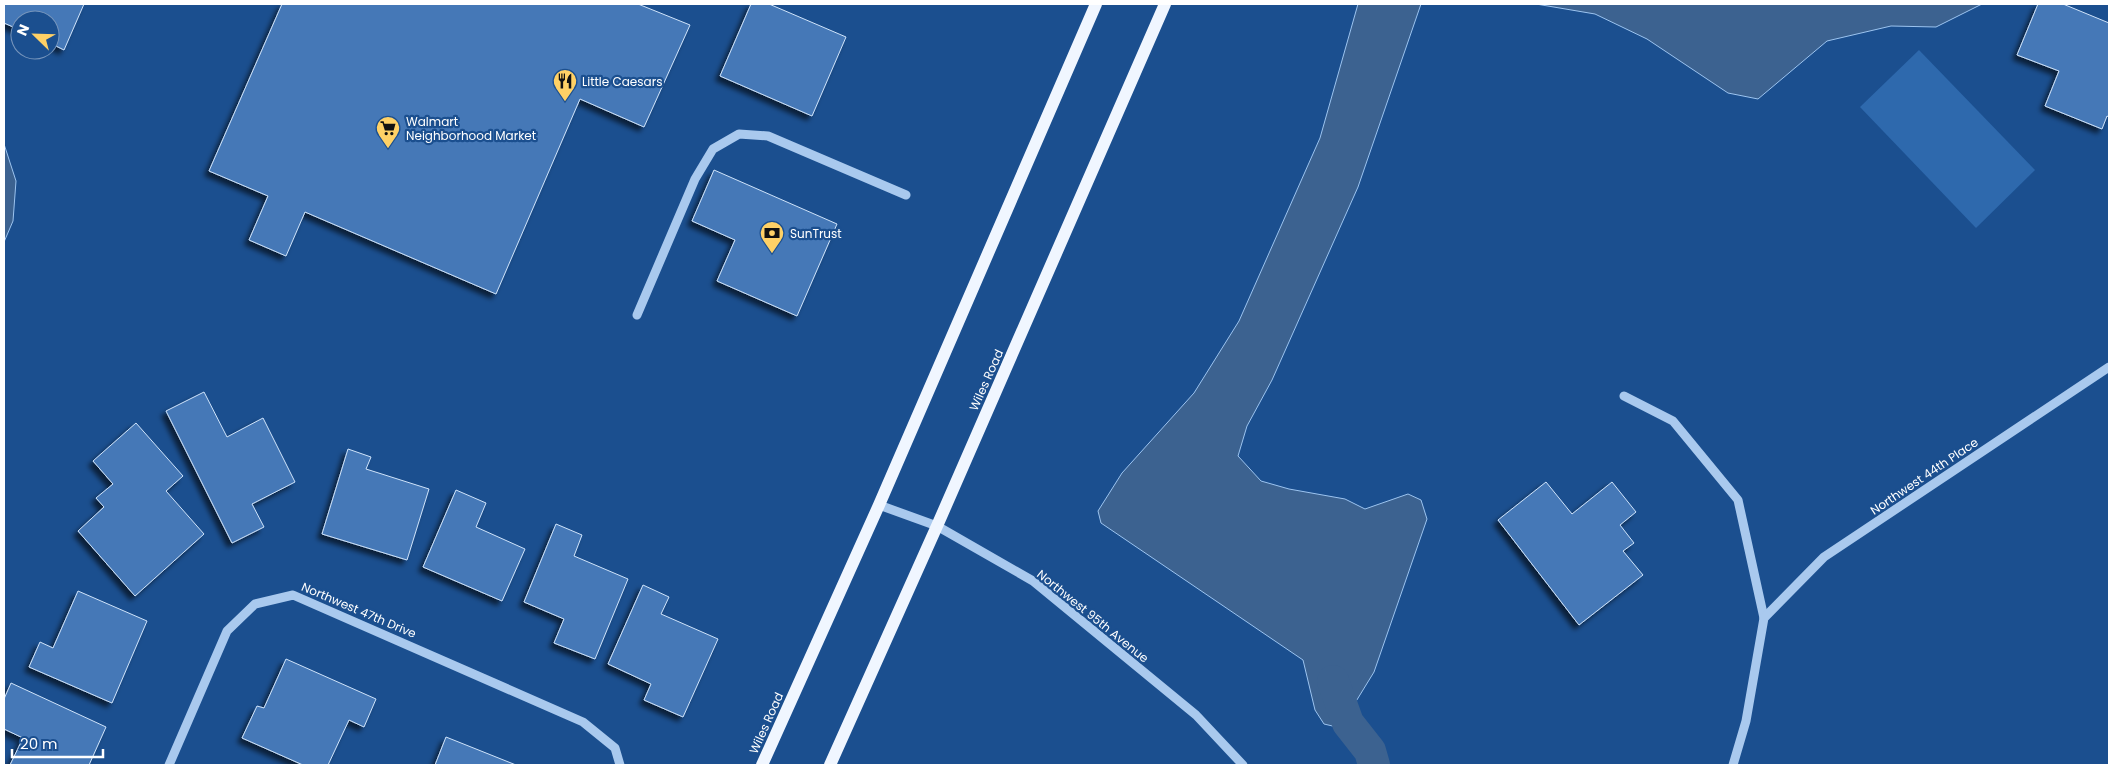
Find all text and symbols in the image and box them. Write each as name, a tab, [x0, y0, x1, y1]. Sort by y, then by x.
north arrow	[10, 10, 60, 60]
text: N	[12, 21, 34, 39]
restaurant icon: Little Caesars	[552, 68, 578, 102]
place label: Little Caesars	[582, 73, 662, 90]
place label: Walmart Neighborhood Market	[406, 113, 536, 144]
supermarket icon: Walmart Neighborhood Market	[375, 115, 401, 149]
bank icon: SunTrust	[759, 220, 785, 254]
place label: SunTrust	[790, 225, 842, 242]
street label: Wiles Road	[965, 347, 1007, 413]
street label: Northwest 44th Place	[1867, 433, 1981, 519]
street label: Northwest 95th Avenue	[1034, 566, 1152, 666]
street label: Northwest 47th Drive	[299, 578, 419, 642]
street label: Wiles Road	[745, 690, 787, 756]
scale bar	[12, 726, 104, 758]
text: 20 m	[20, 733, 58, 754]

